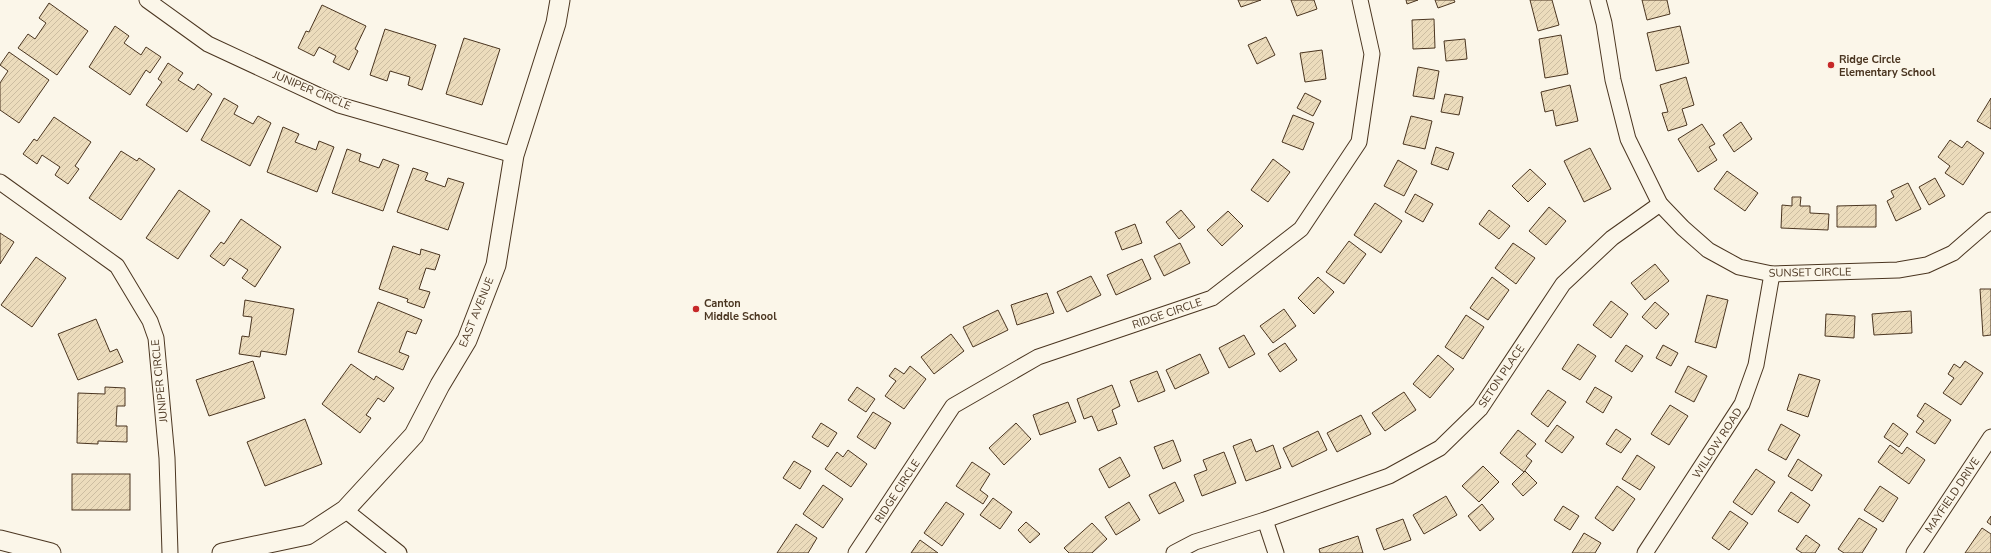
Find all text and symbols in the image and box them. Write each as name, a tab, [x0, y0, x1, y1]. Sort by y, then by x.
place label: Ridge Circle Elementary School	[1839, 52, 1936, 80]
marker: Ridge Circle Elementary School	[1826, 60, 1836, 70]
street label: JUNIPER CIRCLE	[270, 67, 353, 114]
street label: SUNSET CIRCLE	[1769, 264, 1851, 281]
street label: EAST AVENUE	[456, 275, 497, 349]
street label: RIDGE CIRCLE	[1130, 295, 1204, 332]
place label: Canton Middle School	[704, 296, 777, 324]
marker: Canton Middle School	[691, 304, 701, 314]
street label: JUNIPER CIRCLE	[148, 339, 171, 424]
street label: SETON PLACE	[1475, 342, 1528, 411]
street label: WILLOW ROAD	[1689, 405, 1746, 482]
street label: MAYFIELD DRIVE	[1922, 455, 1983, 536]
street label: RIDGE CIRCLE	[871, 457, 924, 526]

